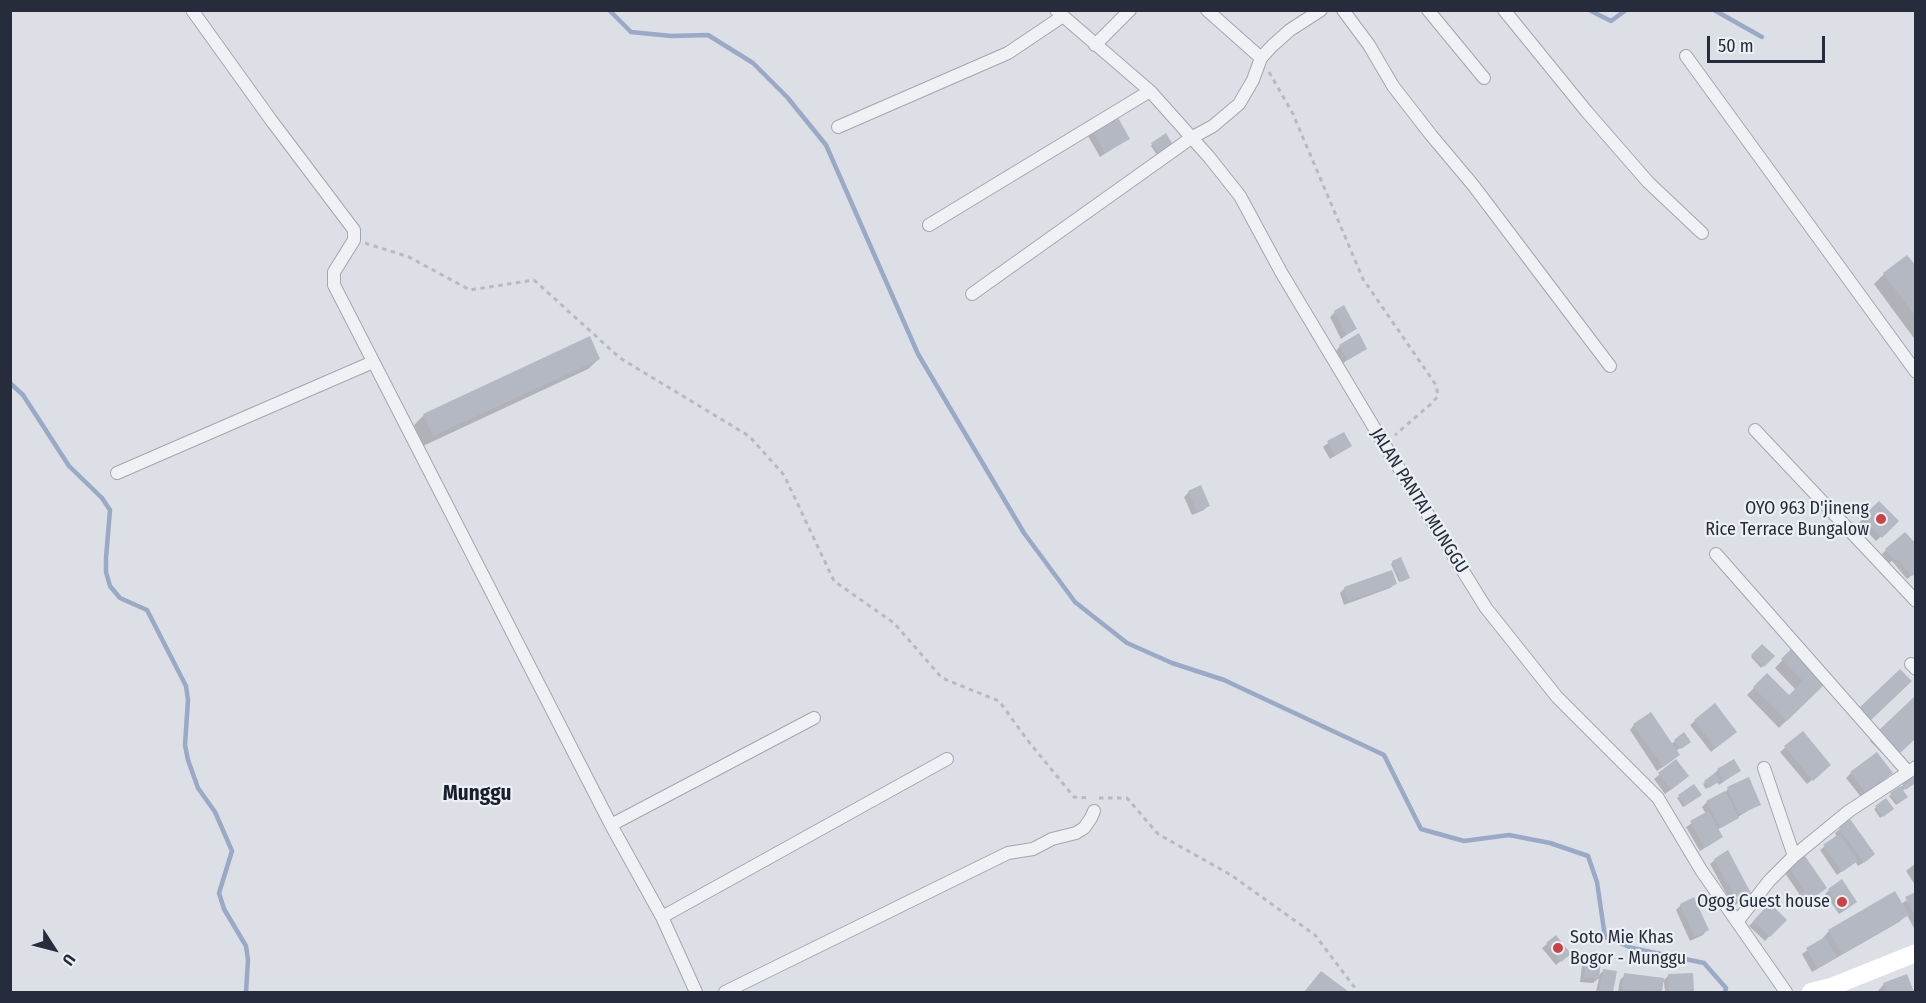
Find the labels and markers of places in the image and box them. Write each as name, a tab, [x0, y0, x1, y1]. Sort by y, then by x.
place label: OYO 963 D'jineng Rice Terrace Bungalow	[1705, 498, 1869, 540]
marker: OYO 963 D'jineng Rice Terrace Bungalow	[1874, 512, 1888, 526]
place label: Ogog Guest house	[1697, 891, 1830, 913]
marker: Ogog Guest house	[1835, 895, 1849, 909]
place label: Soto Mie Khas Bogor - Munggu	[1570, 927, 1686, 970]
marker: Soto Mie Khas Bogor - Munggu	[1551, 941, 1565, 955]

